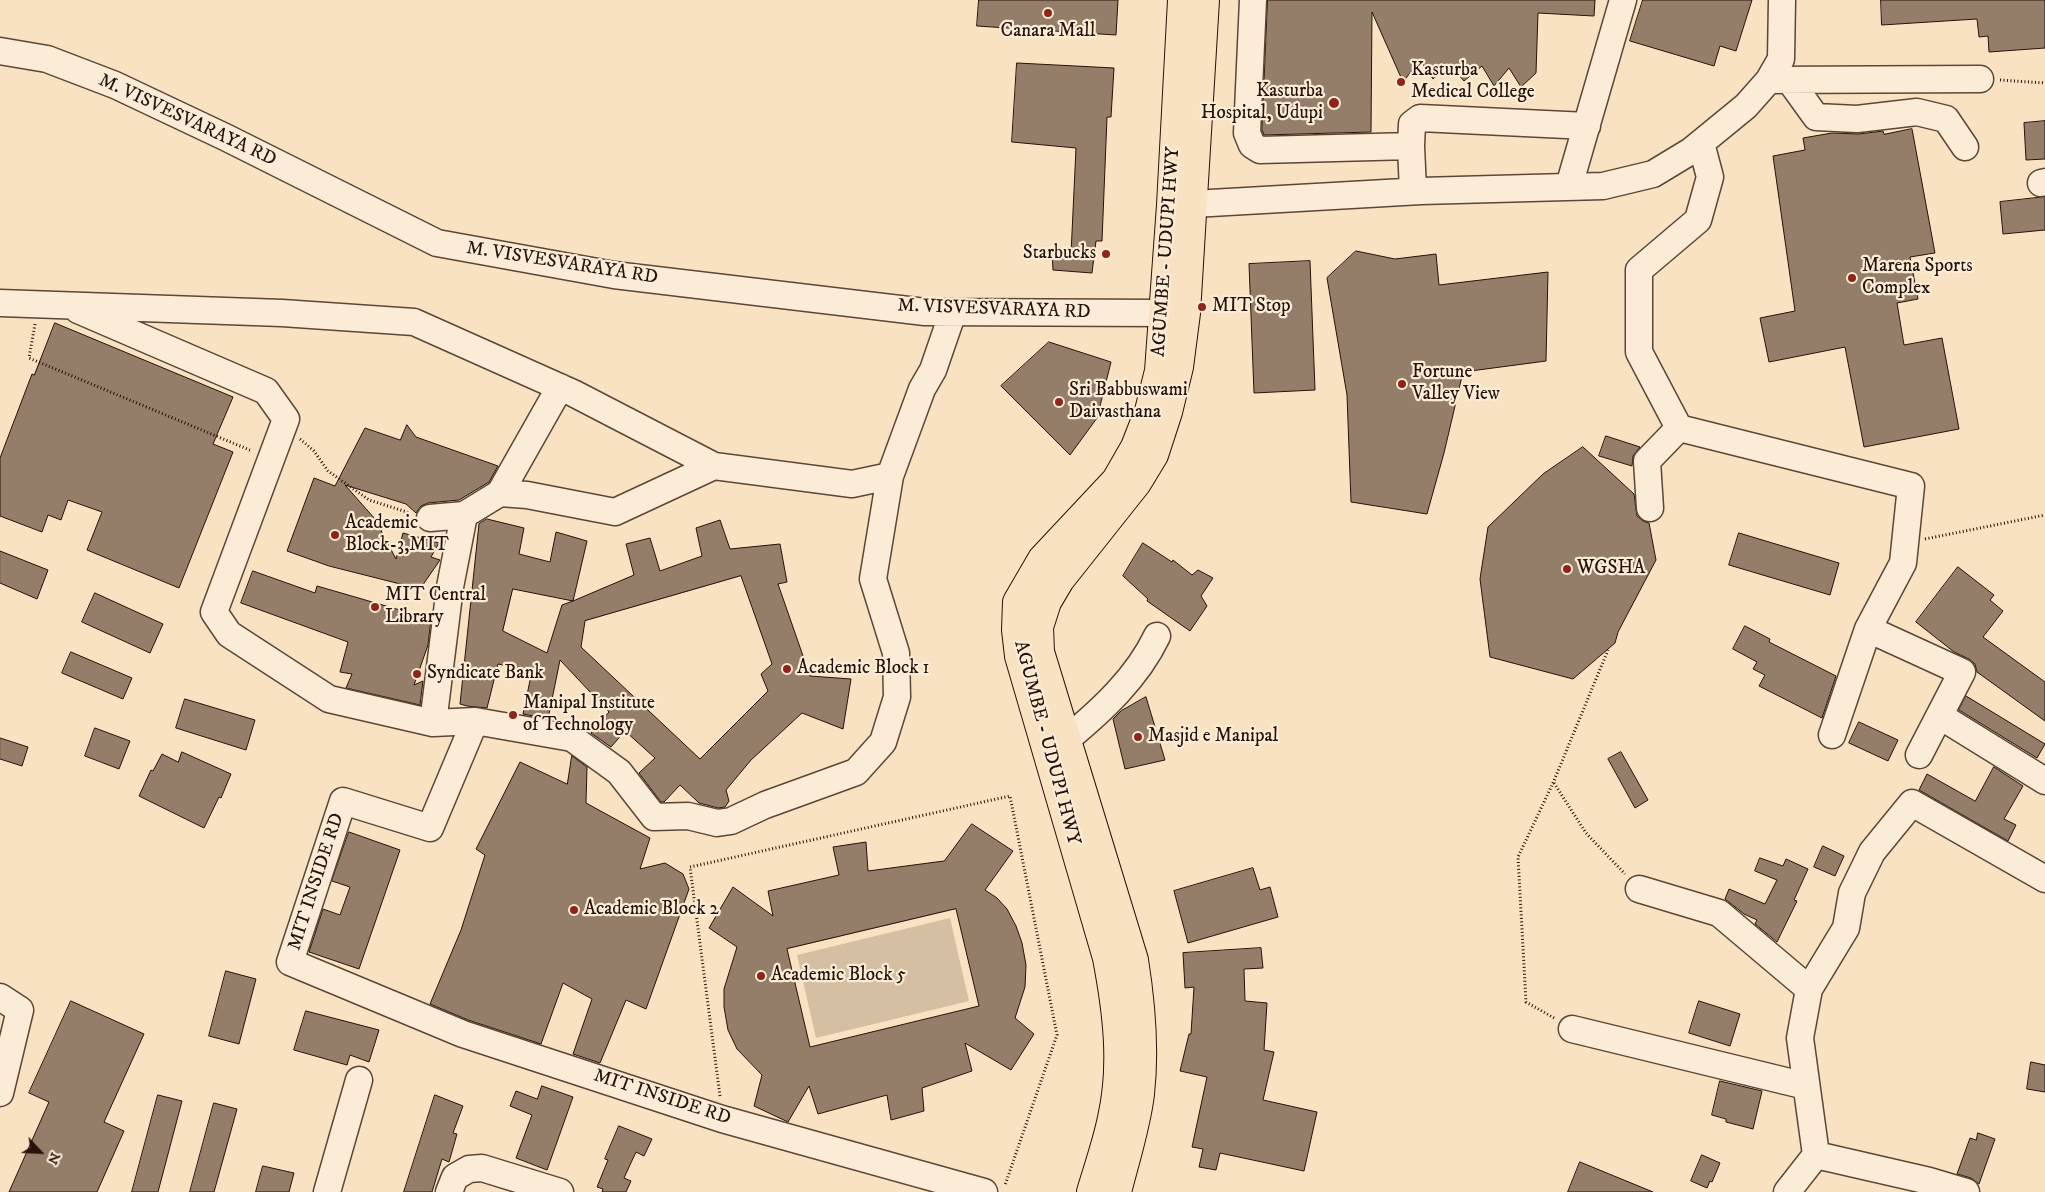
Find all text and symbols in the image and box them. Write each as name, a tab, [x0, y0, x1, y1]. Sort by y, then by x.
marker: Canara Mall	[1042, 7, 1054, 19]
place label: Canara Mall	[1001, 21, 1095, 43]
place label: Kasturba Medical College	[1411, 60, 1535, 104]
street label: M. VISVESVARAYA RD	[95, 70, 279, 172]
marker: Kasturba Medical College	[1395, 76, 1407, 88]
place label: Kasturba Hospital, Udupi	[1201, 81, 1323, 125]
marker: Kasturba Hospital, Udupi	[1327, 96, 1341, 110]
street label: AGUMBE - UDUPI HWY	[1148, 146, 1186, 358]
street label: M. VISVESVARAYA RD	[465, 238, 659, 290]
place label: Starbucks	[1023, 243, 1096, 265]
marker: Starbucks	[1100, 248, 1112, 260]
place label: Marena Sports Complex	[1862, 256, 1973, 300]
marker: Marena Sports Complex	[1846, 272, 1858, 284]
street label: M. VISVESVARAYA RD	[897, 295, 1091, 325]
place label: MIT Stop	[1212, 296, 1290, 318]
marker: MIT Stop	[1196, 301, 1208, 313]
place label: Fortune Valley View	[1412, 362, 1500, 406]
marker: Fortune Valley View	[1396, 378, 1408, 390]
place label: Sri Babbuswami Daivasthana	[1069, 380, 1188, 424]
marker: Sri Babbuswami Daivasthana	[1053, 396, 1065, 408]
place label: Academic Block-3,MIT	[345, 513, 449, 557]
marker: Academic Block-3,MIT	[329, 529, 341, 541]
place label: WGSHA	[1577, 558, 1645, 580]
marker: WGSHA	[1561, 563, 1573, 575]
place label: MIT Central Library	[385, 585, 486, 629]
marker: MIT Central Library	[369, 601, 381, 613]
street label: AGUMBE - UDUPI HWY	[1008, 638, 1084, 848]
place label: Academic Block 1	[797, 658, 930, 680]
place label: Syndicate Bank	[427, 663, 544, 685]
marker: Academic Block 1	[781, 663, 793, 675]
marker: Syndicate Bank	[411, 668, 423, 680]
place label: Manipal Institute of Technology	[523, 693, 655, 737]
marker: Manipal Institute of Technology	[507, 709, 519, 721]
place label: Masjid e Manipal	[1148, 726, 1278, 748]
marker: Masjid e Manipal	[1132, 731, 1144, 743]
street label: MIT INSIDE RD	[284, 810, 350, 954]
place label: Academic Block 2	[584, 899, 719, 921]
marker: Academic Block 2	[568, 904, 580, 916]
place label: Academic Block 5	[771, 965, 906, 987]
marker: Academic Block 5	[755, 970, 767, 982]
street label: MIT INSIDE RD	[590, 1065, 734, 1131]
north arrow	[15, 1127, 65, 1177]
text: N	[43, 1149, 64, 1167]

